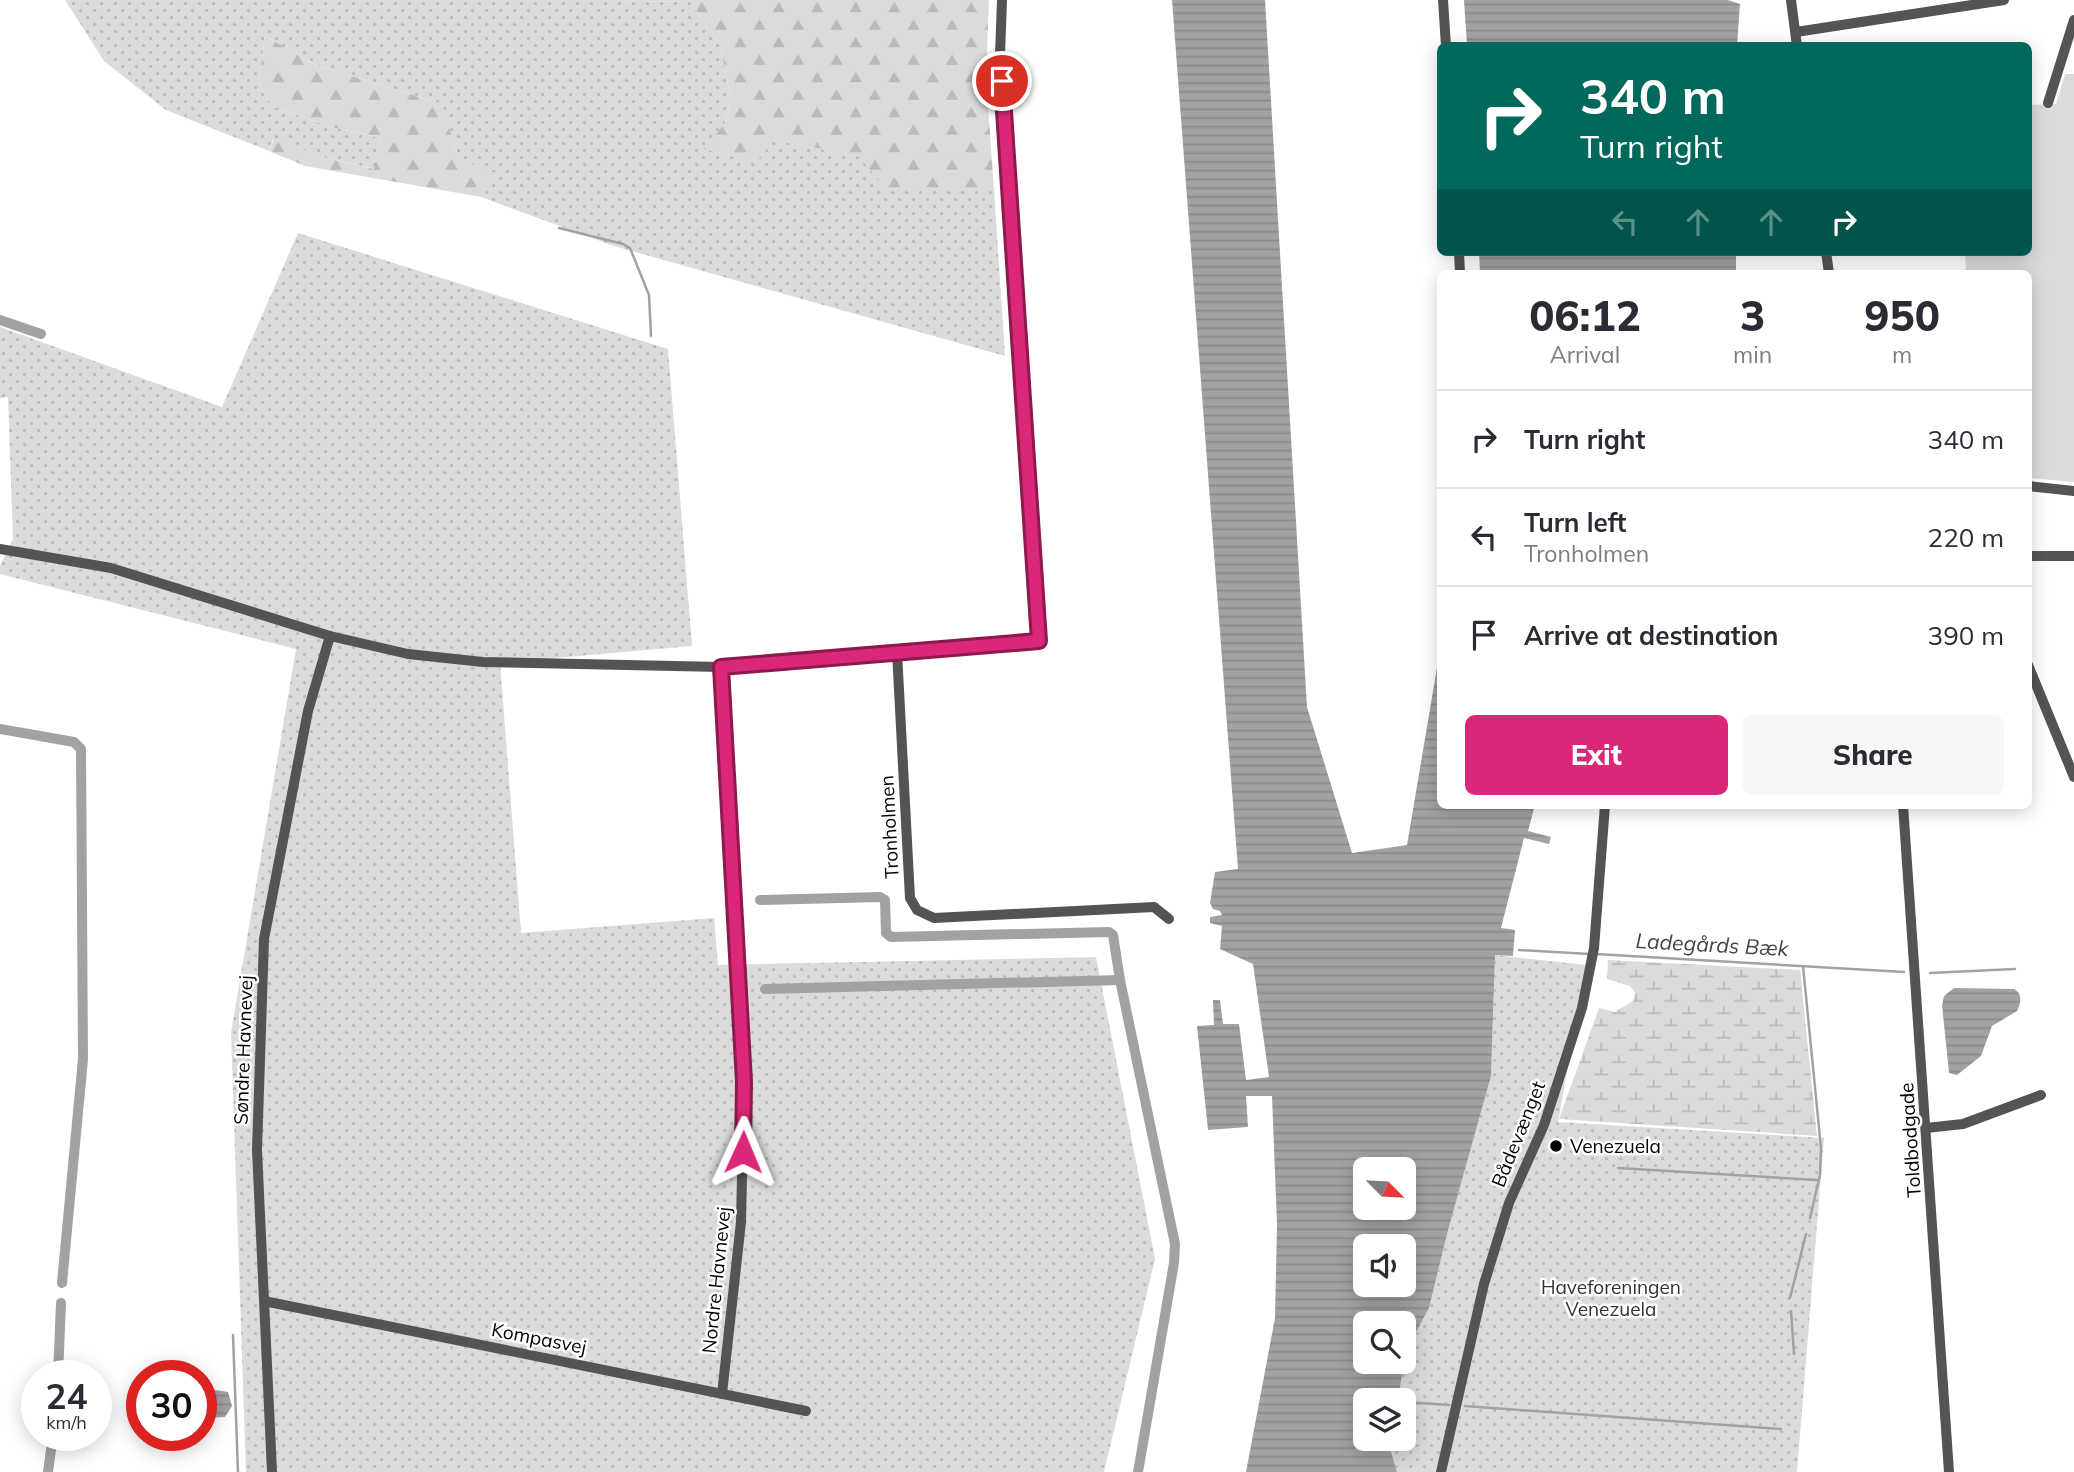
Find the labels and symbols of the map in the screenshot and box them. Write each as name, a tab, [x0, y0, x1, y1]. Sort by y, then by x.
pin	[972, 51, 1032, 111]
street label: Tronholmen	[874, 775, 904, 879]
water label: Ladegårds Bæk	[1635, 927, 1790, 961]
street label: Søndre Havnevej	[228, 975, 258, 1125]
street label: Bådevænget	[1486, 1077, 1550, 1190]
street label: Toldbodgade	[1894, 1082, 1926, 1198]
position arrow	[706, 1115, 780, 1189]
place label: Venezuela	[1570, 1134, 1661, 1158]
marker: Venezuela	[1548, 1138, 1564, 1154]
north arrow	[1353, 1157, 1416, 1220]
street label: Nordre Havnevej	[696, 1205, 736, 1355]
park label: Haveforeningen Venezuela	[1541, 1275, 1681, 1321]
street label: Kompasvej	[489, 1317, 589, 1359]
speed limit sign: 30	[126, 1360, 217, 1451]

